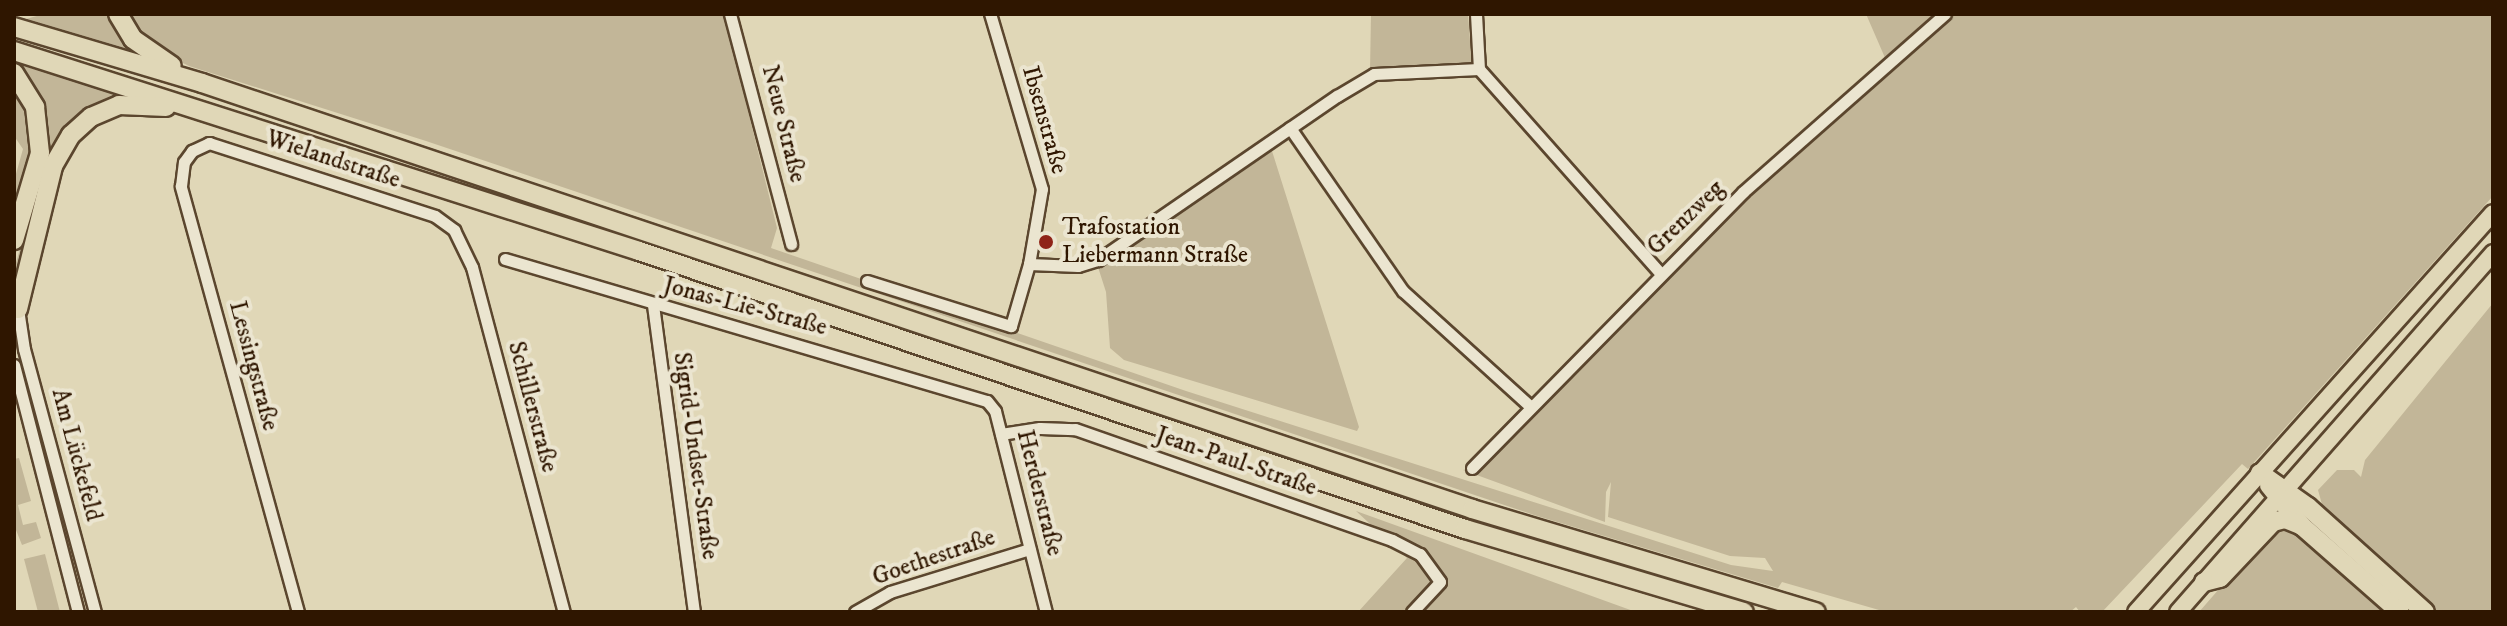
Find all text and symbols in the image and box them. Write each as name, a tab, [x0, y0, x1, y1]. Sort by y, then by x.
street label: Neue Straße	[755, 62, 811, 186]
street label: Ibsenstraße	[1015, 63, 1073, 177]
street label: Wielandstraße	[262, 125, 404, 195]
street label: Grenzweg	[1642, 174, 1730, 262]
place label: Trafostation Liebermann Straße	[1062, 214, 1248, 270]
marker: Trafostation Liebermann Straße	[1037, 233, 1055, 251]
street label: Jonas-Lie-Straße	[660, 271, 830, 343]
street label: Lessingstraße	[222, 298, 284, 434]
street label: Schillerstraße	[501, 338, 563, 476]
street label: Sigrid-Undset-Straße	[666, 351, 724, 561]
street label: Am Lückefeld	[44, 386, 108, 524]
street label: Jean-Paul-Straße	[1152, 421, 1320, 503]
street label: Herderstraße	[1009, 427, 1069, 559]
street label: Goethestraße	[869, 524, 999, 592]

